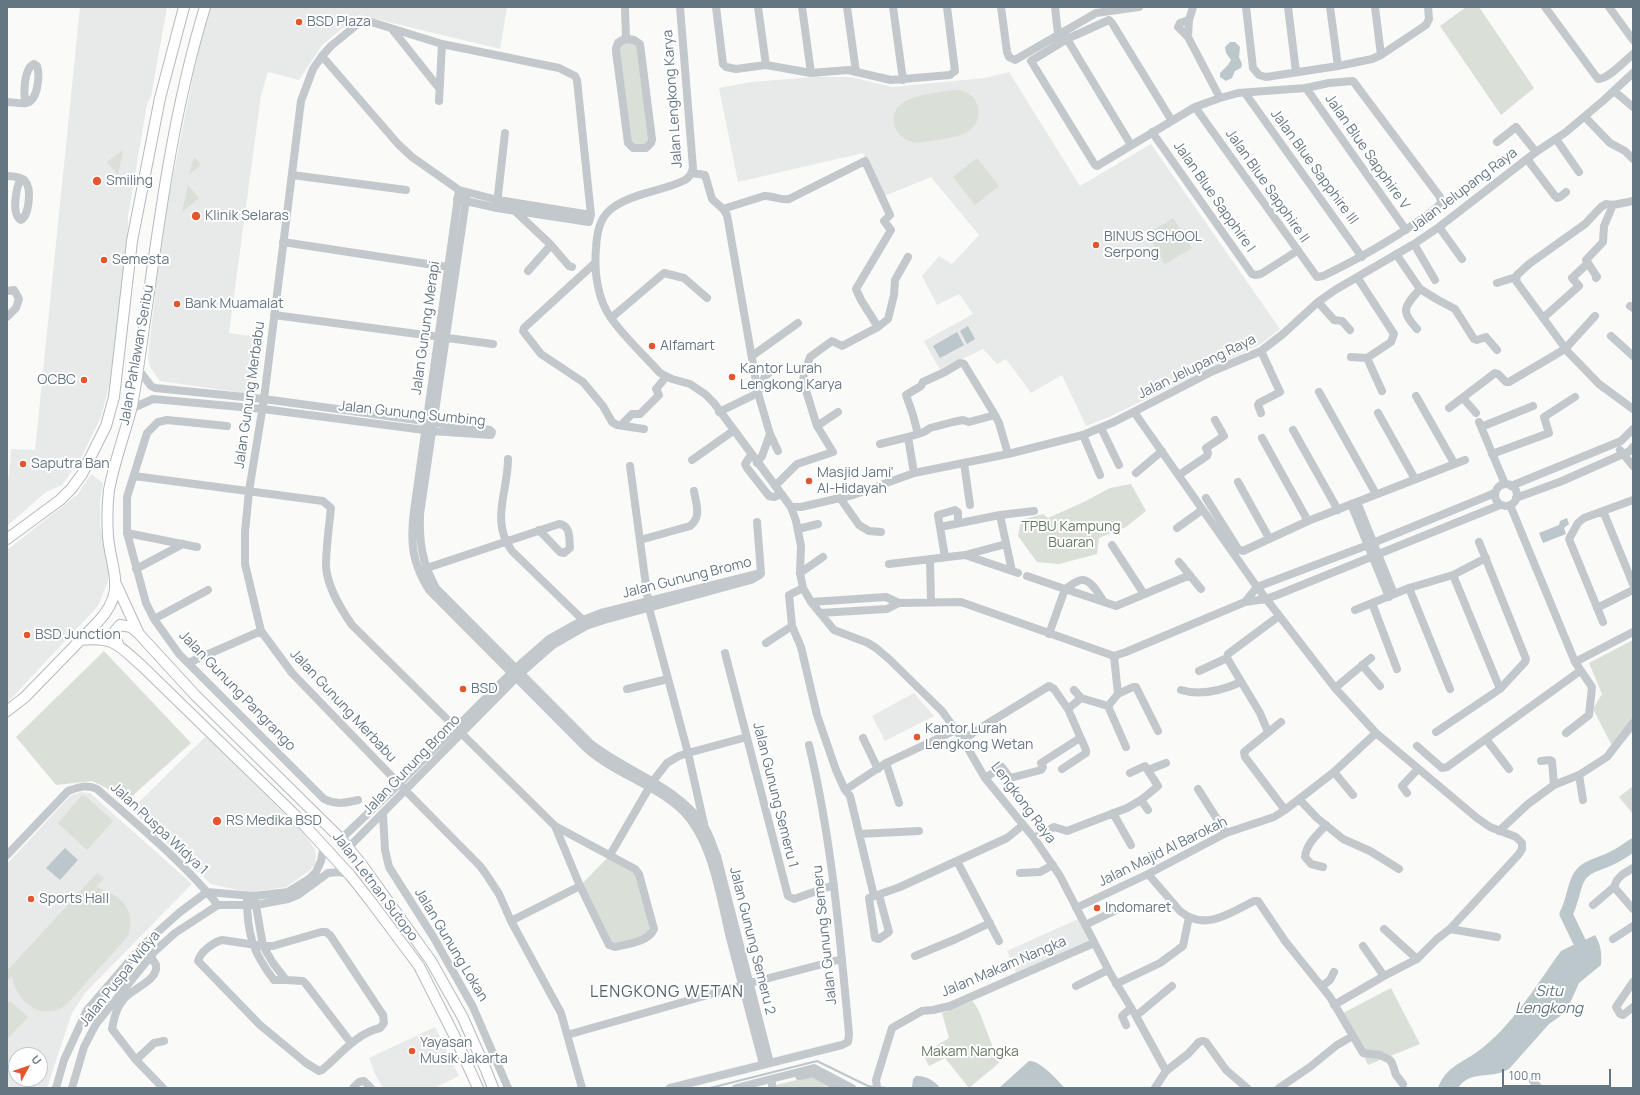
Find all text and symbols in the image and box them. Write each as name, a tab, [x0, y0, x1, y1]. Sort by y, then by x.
place label: BSD Plaza	[307, 14, 371, 30]
marker: BSD Plaza	[294, 17, 304, 27]
street label: Jalan Lengkong Karya	[660, 29, 686, 169]
street label: Jalan Blue Sapphire V	[1321, 91, 1413, 213]
street label: Jalan Blue Sapphire III	[1267, 106, 1361, 228]
street label: Jalan Blue Sapphire II	[1222, 126, 1312, 246]
street label: Jalan Blue Sapphire I	[1169, 138, 1259, 256]
street label: Jalan Jelupang Raya	[1407, 144, 1521, 236]
place label: Smiling	[106, 173, 153, 189]
marker: Smiling	[91, 175, 103, 187]
place label: Klinik Selaras	[205, 208, 289, 224]
marker: Klinik Selaras	[190, 210, 202, 222]
place label: BINUS SCHOOL Serpong	[1104, 229, 1202, 262]
marker: BINUS SCHOOL Serpong	[1091, 240, 1101, 250]
place label: Semesta	[112, 252, 169, 268]
marker: Semesta	[99, 255, 109, 265]
street label: Jalan Gunung Merapi	[408, 260, 444, 396]
street label: Jalan Pahlawan Seribu	[116, 283, 158, 427]
place label: Bank Muamalat	[185, 296, 284, 312]
marker: Bank Muamalat	[172, 299, 182, 309]
street label: Jalan Gunung Merbabu	[231, 320, 269, 470]
street label: Jalan Jelupang Raya	[1135, 331, 1259, 403]
place label: Alfamart	[660, 338, 715, 354]
marker: Alfamart	[647, 341, 657, 351]
place label: Kantor Lurah Lengkong Karya	[740, 361, 842, 394]
place label: OCBC	[37, 372, 76, 388]
marker: Kantor Lurah Lengkong Karya	[727, 372, 737, 382]
marker: OCBC	[79, 375, 89, 385]
street label: Jalan Gunung Sumbing	[338, 398, 486, 430]
place label: Saputra Ban	[31, 456, 110, 472]
marker: Saputra Ban	[18, 459, 28, 469]
place label: Masjid Jami' Al-Hidayah	[817, 465, 894, 498]
marker: Masjid Jami' Al-Hidayah	[804, 476, 814, 486]
park label: TPBU Kampung Buaran	[1021, 519, 1121, 552]
street label: Jalan Gunung Bromo	[621, 554, 753, 602]
place label: BSD Junction	[35, 627, 121, 643]
street label: Jalan Gunung Pangrango	[175, 627, 299, 755]
marker: BSD Junction	[22, 630, 32, 640]
street label: Jalan Gunung Merbabu	[286, 646, 400, 766]
place label: BSD	[471, 681, 498, 697]
marker: BSD	[458, 684, 468, 694]
street label: Jalan Gunung Bromo	[360, 711, 464, 819]
street label: Jalan Gunung Semeru 1	[749, 721, 801, 869]
place label: Kantor Lurah Lengkong Wetan	[925, 721, 1033, 754]
marker: Kantor Lurah Lengkong Wetan	[912, 732, 922, 742]
street label: Lengkong Raya	[987, 759, 1059, 847]
street label: Jalan Puspa Widya 1	[107, 780, 211, 878]
place label: RS Medika BSD	[226, 813, 322, 829]
street label: Jalan Majid Al Barokah	[1096, 813, 1230, 891]
marker: RS Medika BSD	[211, 815, 223, 827]
street label: Jalan Letnan Sutopo	[329, 829, 421, 945]
street label: Jalan Gunung Semeru	[809, 864, 841, 1006]
street label: Jalan Gunung Semeru 2	[726, 866, 778, 1016]
street label: Jalan Gunung Lokan	[411, 885, 491, 1005]
place label: Sports Hall	[39, 891, 109, 907]
marker: Sports Hall	[26, 894, 36, 904]
place label: Indomaret	[1105, 900, 1171, 916]
marker: Indomaret	[1092, 903, 1102, 913]
street label: Jalan Puspa Widya	[76, 928, 164, 1030]
street label: Jalan Makam Nangka	[939, 933, 1069, 1001]
district label: LENGKONG WETAN	[590, 983, 744, 1003]
water label: Situ Lengkong	[1515, 983, 1583, 1018]
place label: Yayasan Musik Jakarta	[420, 1035, 508, 1068]
park label: Makam Nangka	[921, 1044, 1019, 1060]
marker: Yayasan Musik Jakarta	[407, 1046, 417, 1056]
north arrow	[8, 1047, 48, 1087]
text: U	[29, 1052, 45, 1067]
scale bar	[1504, 1061, 1613, 1087]
text: 100 m	[1509, 1067, 1541, 1084]

